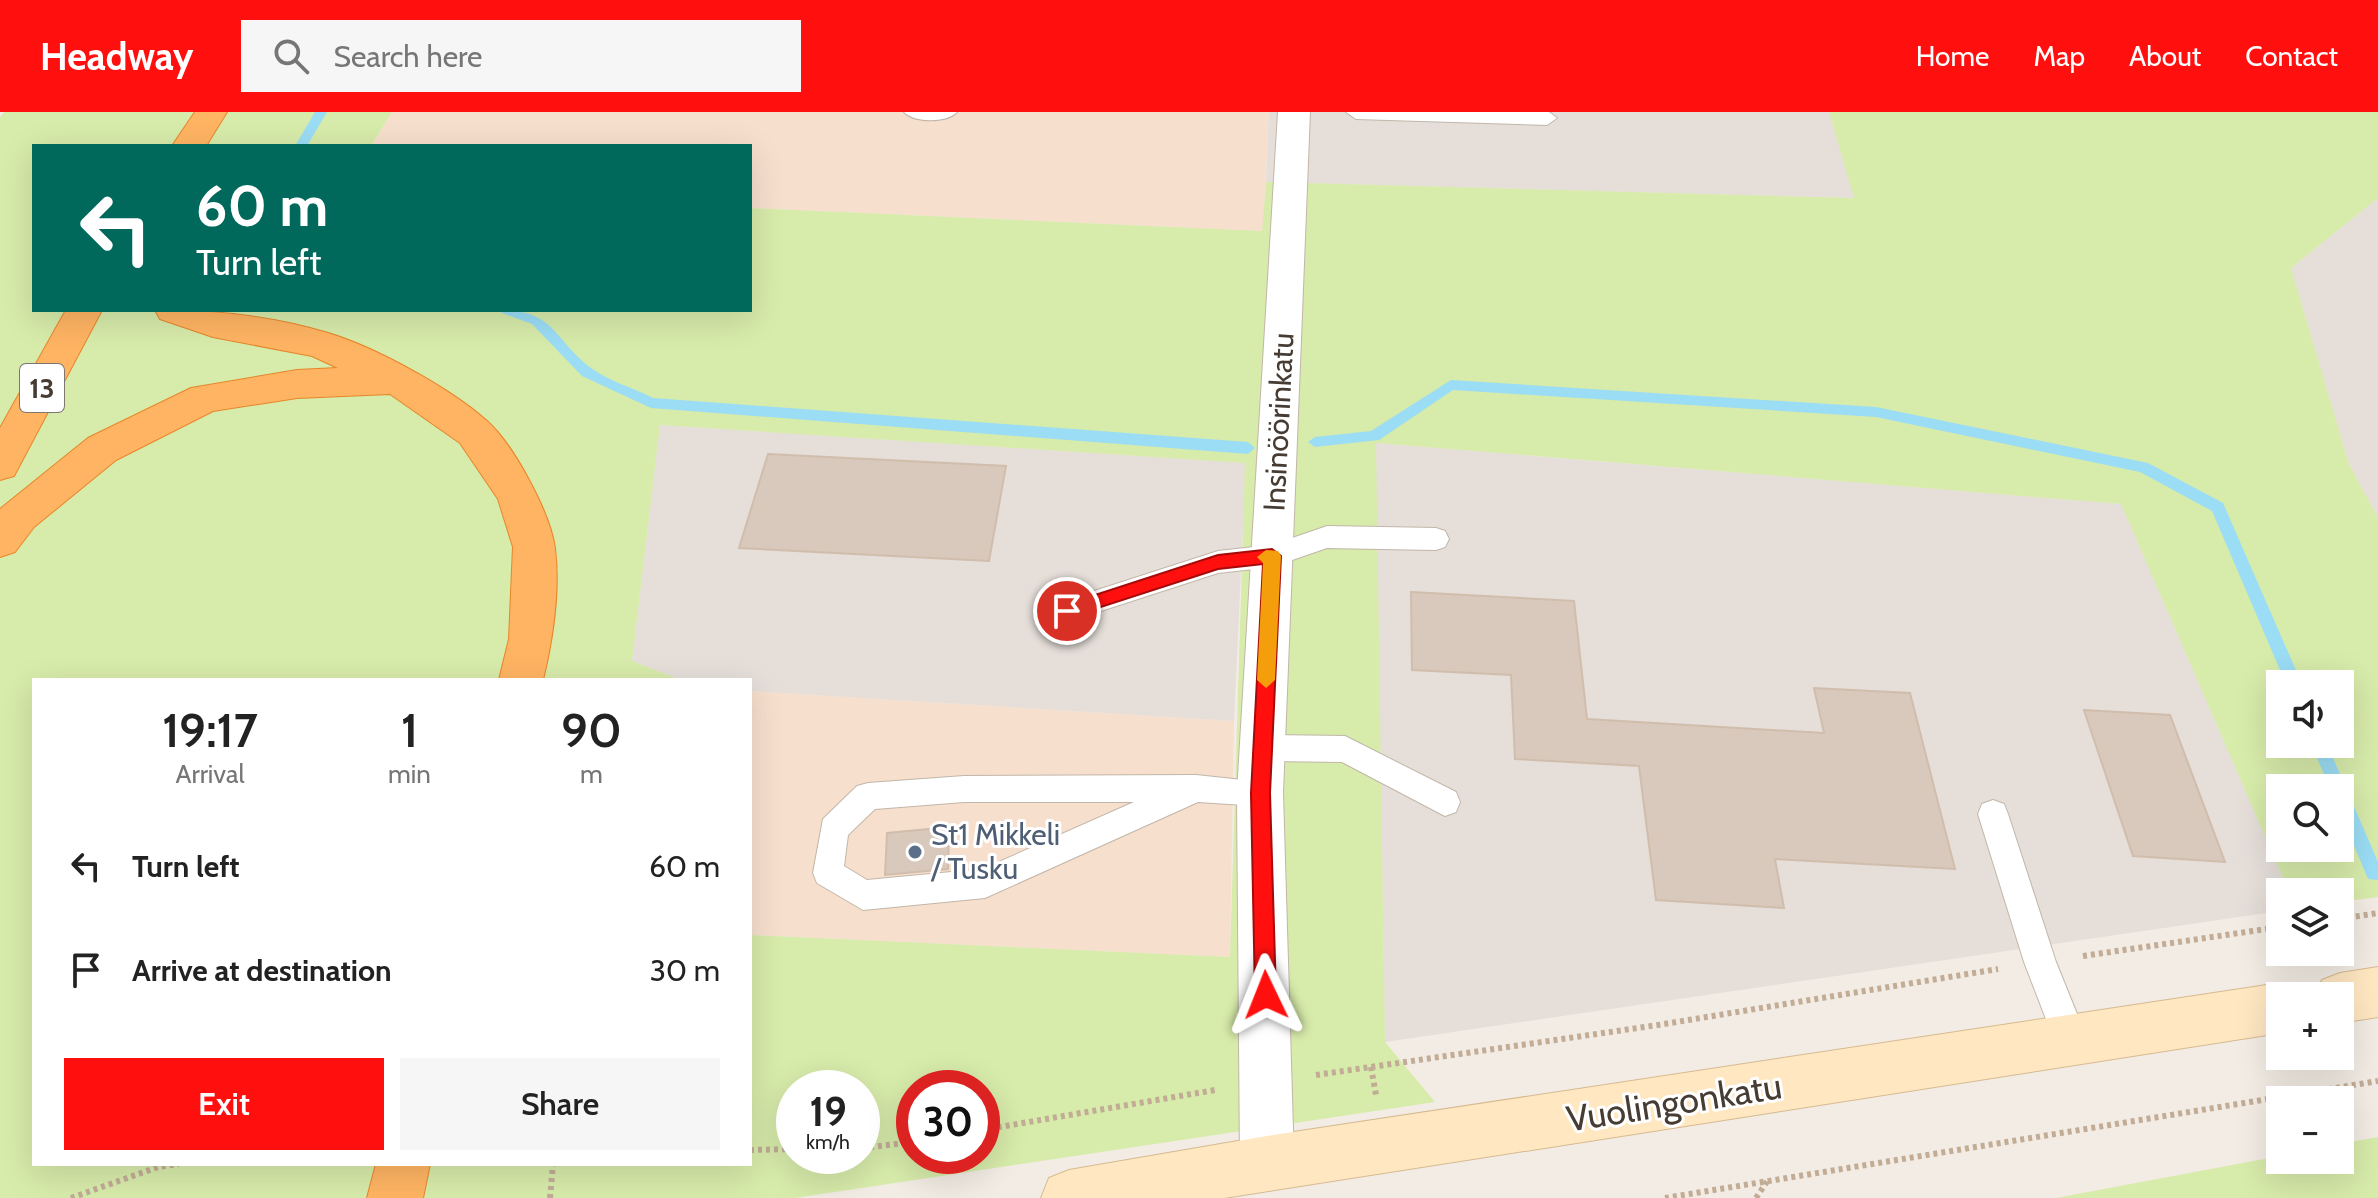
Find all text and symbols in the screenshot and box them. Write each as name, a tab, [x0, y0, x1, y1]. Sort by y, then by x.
search box	[241, 20, 801, 92]
text: Headway	[40, 33, 193, 80]
icon: search	[269, 34, 313, 78]
text: Search here	[333, 38, 482, 75]
text: Home	[1916, 39, 1989, 73]
text: Map	[2033, 39, 2085, 73]
text: About	[2129, 39, 2201, 73]
text: Contact	[2245, 39, 2338, 73]
text: 60 m	[196, 172, 328, 240]
icon: left	[64, 176, 168, 280]
text: Turn left	[196, 240, 321, 284]
street label: Insinöörinkatu	[1255, 332, 1302, 512]
road number: 13	[20, 364, 64, 412]
pin	[1033, 577, 1101, 645]
icon: arrive	[1045, 589, 1089, 633]
map controls	[2266, 670, 2354, 1174]
button: sound	[2266, 670, 2354, 758]
text: 19:17	[162, 701, 258, 759]
text: 1	[401, 701, 418, 759]
text: 90	[561, 701, 622, 759]
text: Arrival	[175, 758, 245, 790]
text: min	[388, 758, 431, 790]
text: m	[580, 758, 603, 790]
button: search	[2266, 774, 2354, 862]
place label: St1 Mikkeli / Tusku	[930, 816, 1060, 887]
marker: St1 Mikkeli / Tusku	[906, 843, 924, 861]
icon: left	[64, 844, 108, 888]
text: Turn left	[132, 848, 240, 885]
text: 60 m	[649, 848, 720, 885]
button: layers	[2266, 878, 2354, 966]
icon: arrive	[64, 948, 108, 992]
text: Arrive at destination	[132, 952, 392, 989]
text: 30 m	[650, 952, 720, 989]
position arrow	[1224, 953, 1308, 1037]
button: +	[2266, 982, 2354, 1070]
button: Exit	[64, 1058, 384, 1150]
button: Share	[400, 1058, 720, 1150]
street label: Vuolingonkatu	[1563, 1063, 1785, 1141]
speed limit sign: 30	[896, 1070, 1000, 1174]
button: −	[2266, 1086, 2354, 1174]
text: 19	[809, 1087, 847, 1136]
text: km/h	[806, 1130, 850, 1154]

